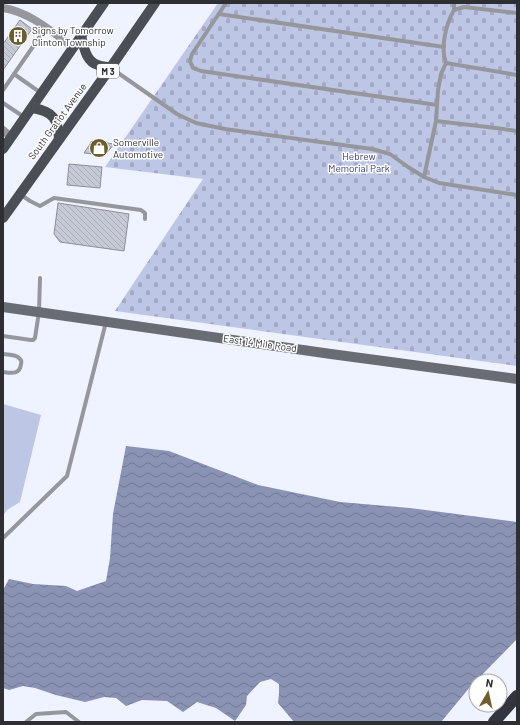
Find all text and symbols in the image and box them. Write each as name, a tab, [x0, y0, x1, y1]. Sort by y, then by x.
place label: Signs by Tomorrow Clinton Township	[32, 24, 114, 48]
building icon: Signs by Tomorrow Clinton Township	[7, 25, 29, 47]
road number: M 3	[97, 64, 119, 78]
street label: South Gratiot Avenue	[25, 80, 89, 162]
place label: Somerville Automotive	[113, 136, 163, 160]
shop icon: Somerville Automotive	[88, 137, 110, 159]
park label: Hebrew Memorial Park	[328, 150, 390, 174]
street label: East 14 Mile Road	[222, 332, 298, 354]
north arrow	[468, 673, 508, 713]
text: N	[485, 676, 494, 690]

